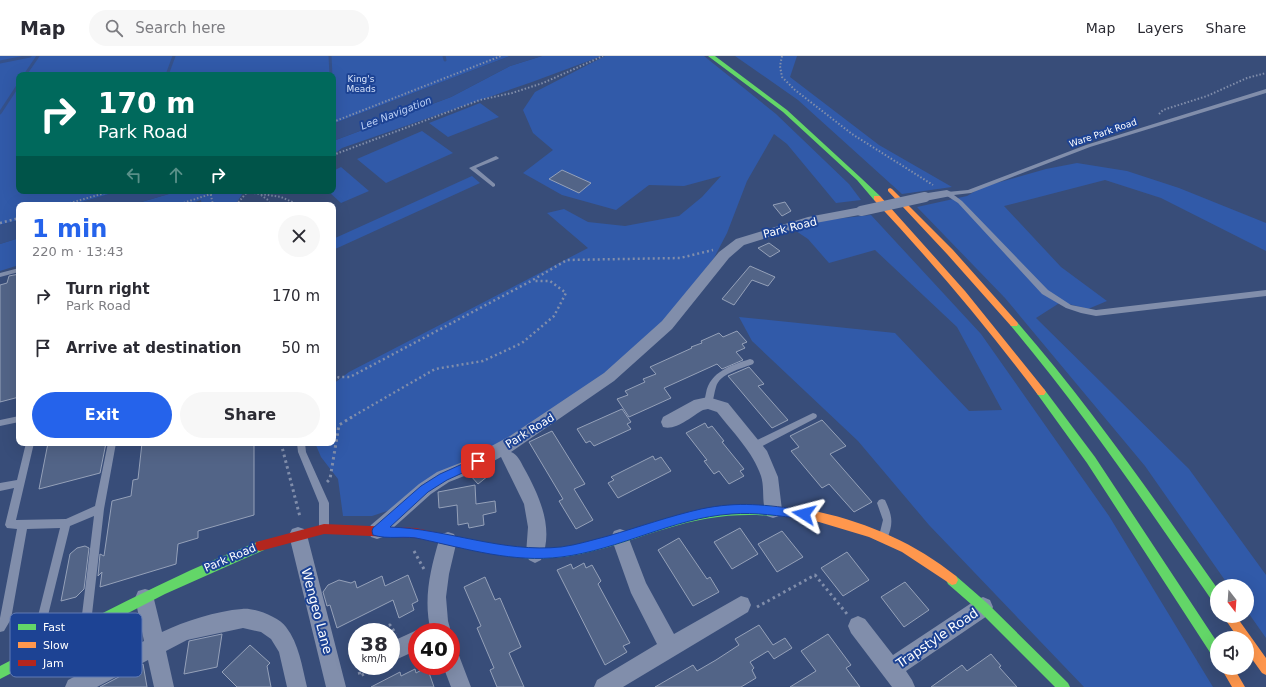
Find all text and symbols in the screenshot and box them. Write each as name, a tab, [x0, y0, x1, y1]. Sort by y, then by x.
search box	[89, 10, 369, 46]
text: Map	[20, 17, 65, 39]
icon: search	[103, 17, 125, 39]
text: Search here	[135, 19, 225, 37]
text: Map	[1086, 20, 1115, 36]
text: Layers	[1137, 20, 1184, 36]
text: Share	[1206, 20, 1246, 36]
park label: King's Meads	[346, 74, 376, 94]
text: 170 m	[98, 87, 195, 120]
icon: right	[32, 88, 84, 140]
water label: Lee Navigation	[359, 94, 433, 132]
street label: Ware Park Road	[1068, 117, 1138, 149]
text: Park Road	[98, 121, 188, 142]
icon: left	[123, 164, 145, 186]
icon: ahead	[165, 164, 187, 186]
icon: right	[207, 164, 229, 186]
text: 1 min	[32, 215, 107, 243]
button: close	[278, 215, 320, 257]
street label: Park Road	[762, 215, 818, 241]
text: 220 m · 13:43	[32, 244, 123, 259]
text: Turn right	[66, 280, 150, 298]
icon: right	[32, 285, 54, 307]
text: 170 m	[272, 287, 320, 305]
text: Park Road	[66, 298, 131, 313]
icon: arrive	[32, 337, 54, 359]
text: Arrive at destination	[66, 339, 241, 357]
text: 50 m	[282, 339, 320, 357]
button: Exit	[32, 392, 172, 438]
button: Share	[180, 392, 320, 438]
street label: Park Road	[503, 411, 557, 451]
pin	[461, 444, 495, 478]
icon: arrive	[467, 450, 489, 472]
position arrow	[783, 493, 825, 535]
street label: Park Road	[202, 541, 258, 575]
street label: Wengeo Lane	[298, 566, 336, 656]
north arrow	[1210, 579, 1254, 623]
map controls	[1210, 579, 1254, 675]
street label: Trapstyle Road	[892, 605, 981, 671]
legend	[10, 613, 142, 677]
text: Fast	[43, 621, 66, 634]
speed limit sign: 40	[408, 623, 460, 675]
button: sound	[1210, 631, 1254, 675]
text: 38	[360, 632, 388, 656]
text: Slow	[43, 639, 69, 652]
text: km/h	[361, 653, 387, 664]
text: Jam	[42, 657, 64, 670]

